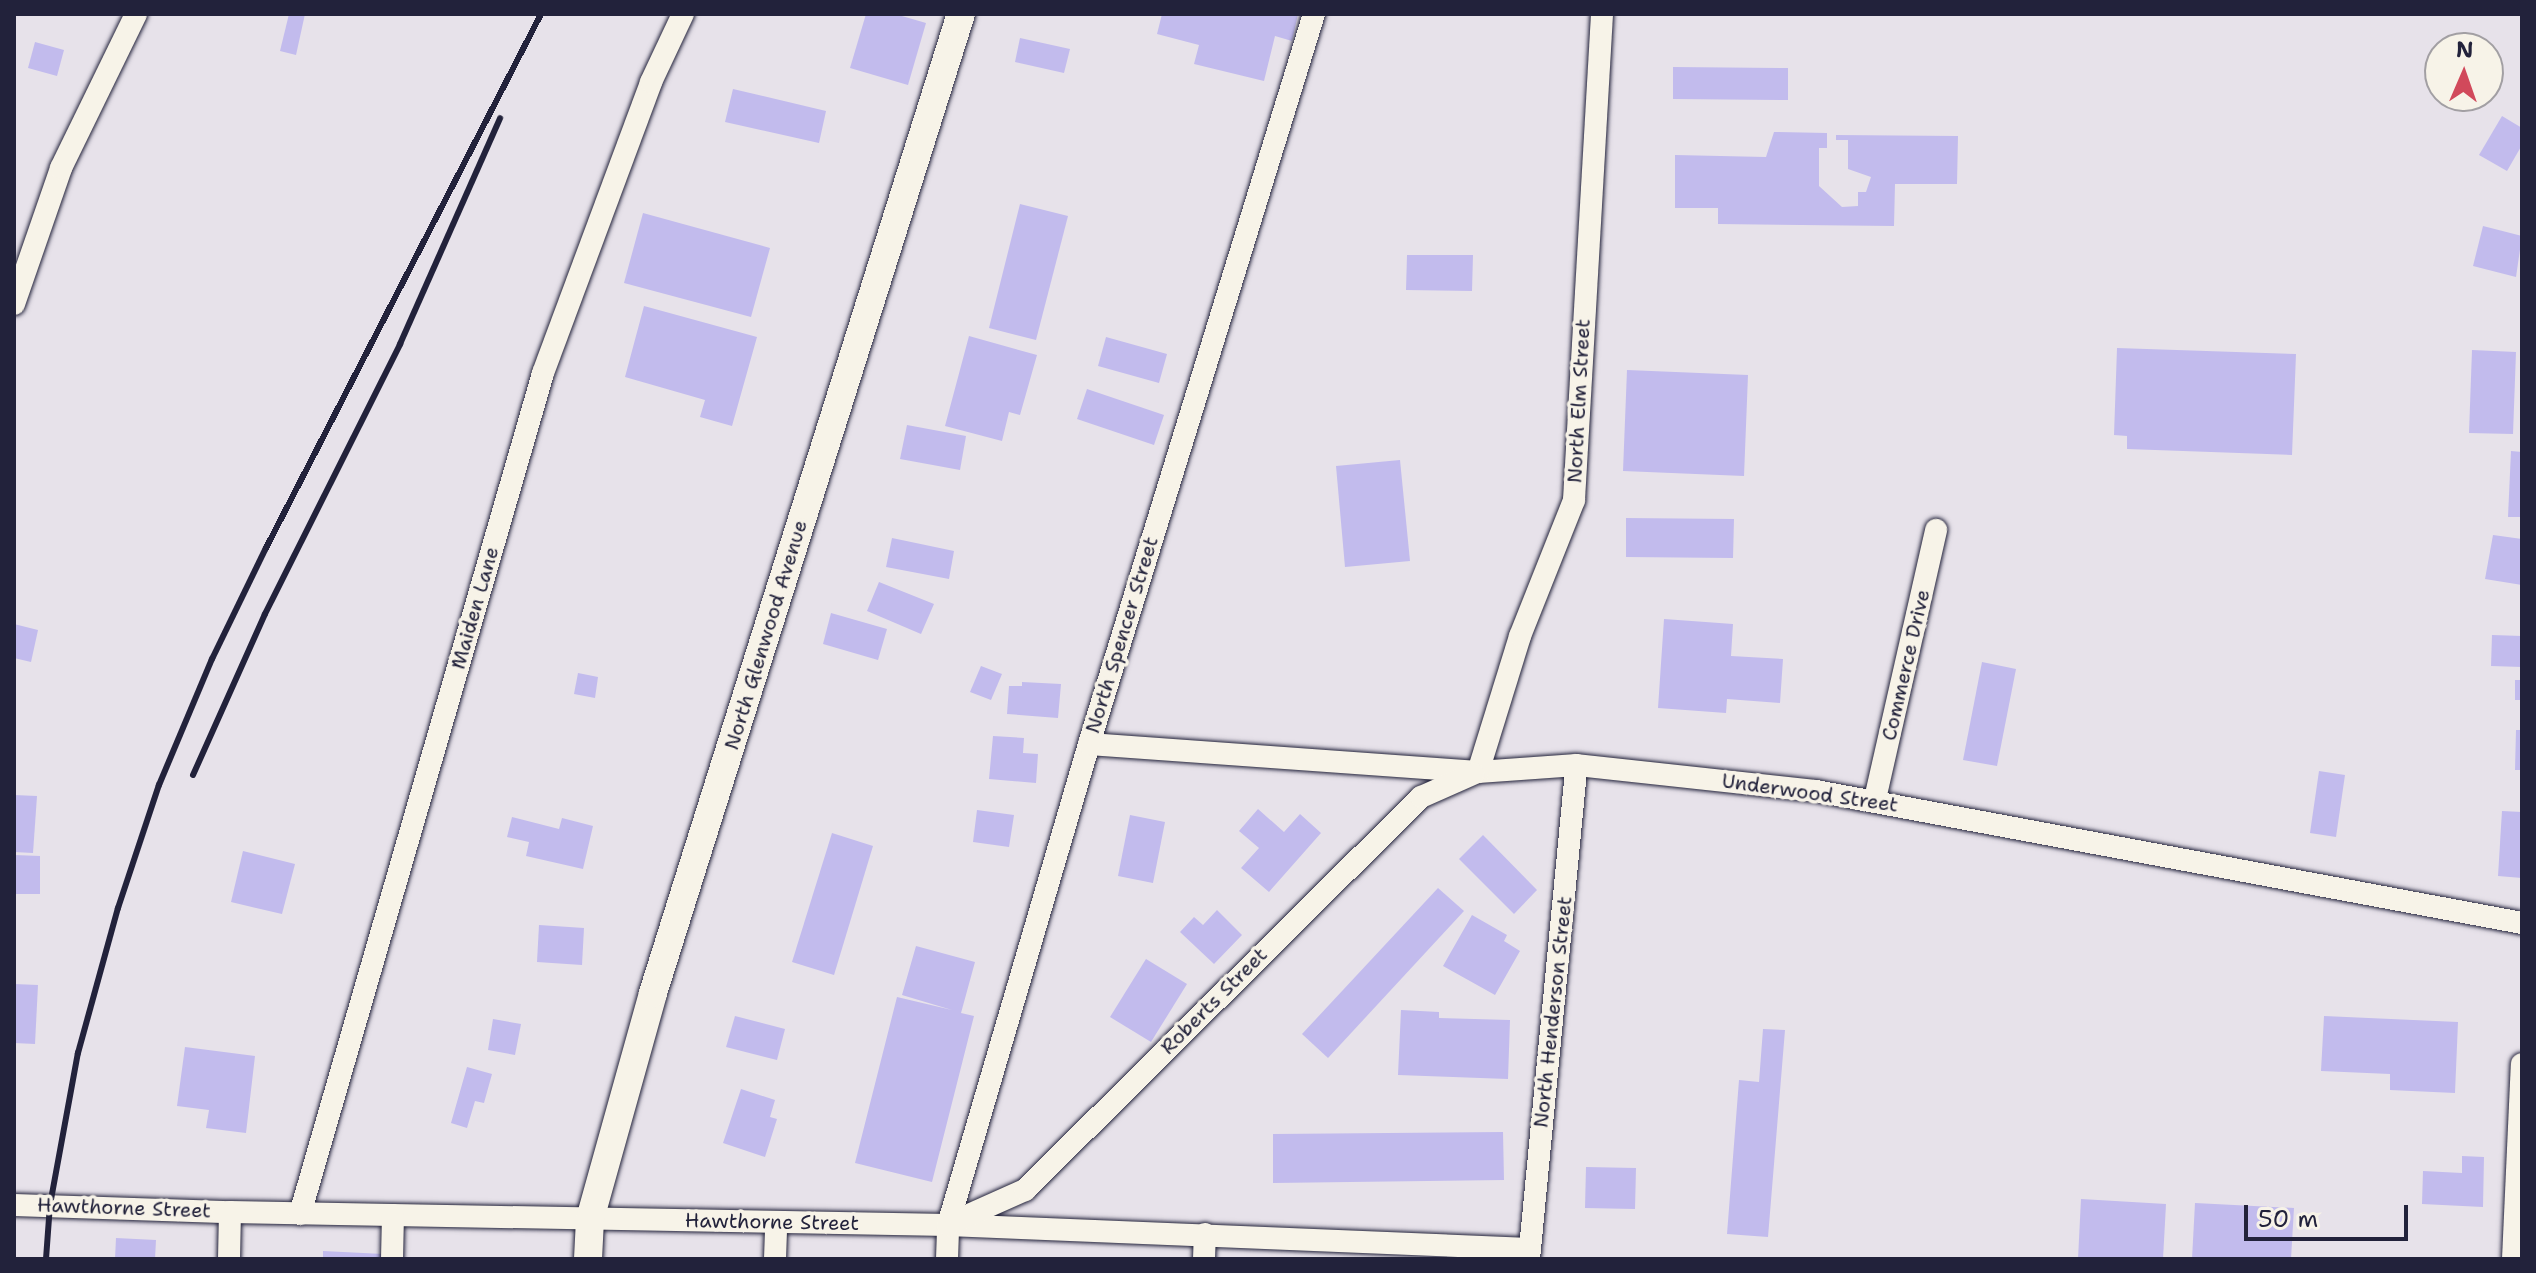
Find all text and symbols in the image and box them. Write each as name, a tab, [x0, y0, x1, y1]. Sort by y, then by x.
north arrow	[2424, 32, 2504, 112]
text: N	[2456, 35, 2474, 64]
street label: North Elm Street	[1563, 318, 1595, 484]
street label: North Glenwood Avenue	[720, 517, 812, 753]
street label: North Spencer Street	[1081, 534, 1163, 736]
street label: Maiden Lane	[446, 544, 504, 672]
street label: Commerce Drive	[1877, 587, 1935, 743]
street label: Underwood Street	[1720, 769, 1900, 817]
street label: North Henderson Street	[1529, 895, 1577, 1129]
street label: Roberts Street	[1156, 943, 1272, 1059]
scale bar	[2248, 1189, 2412, 1239]
street label: Hawthorne Street	[37, 1193, 211, 1223]
text: 50 m	[2258, 1203, 2318, 1235]
street label: Hawthorne Street	[685, 1208, 859, 1236]

